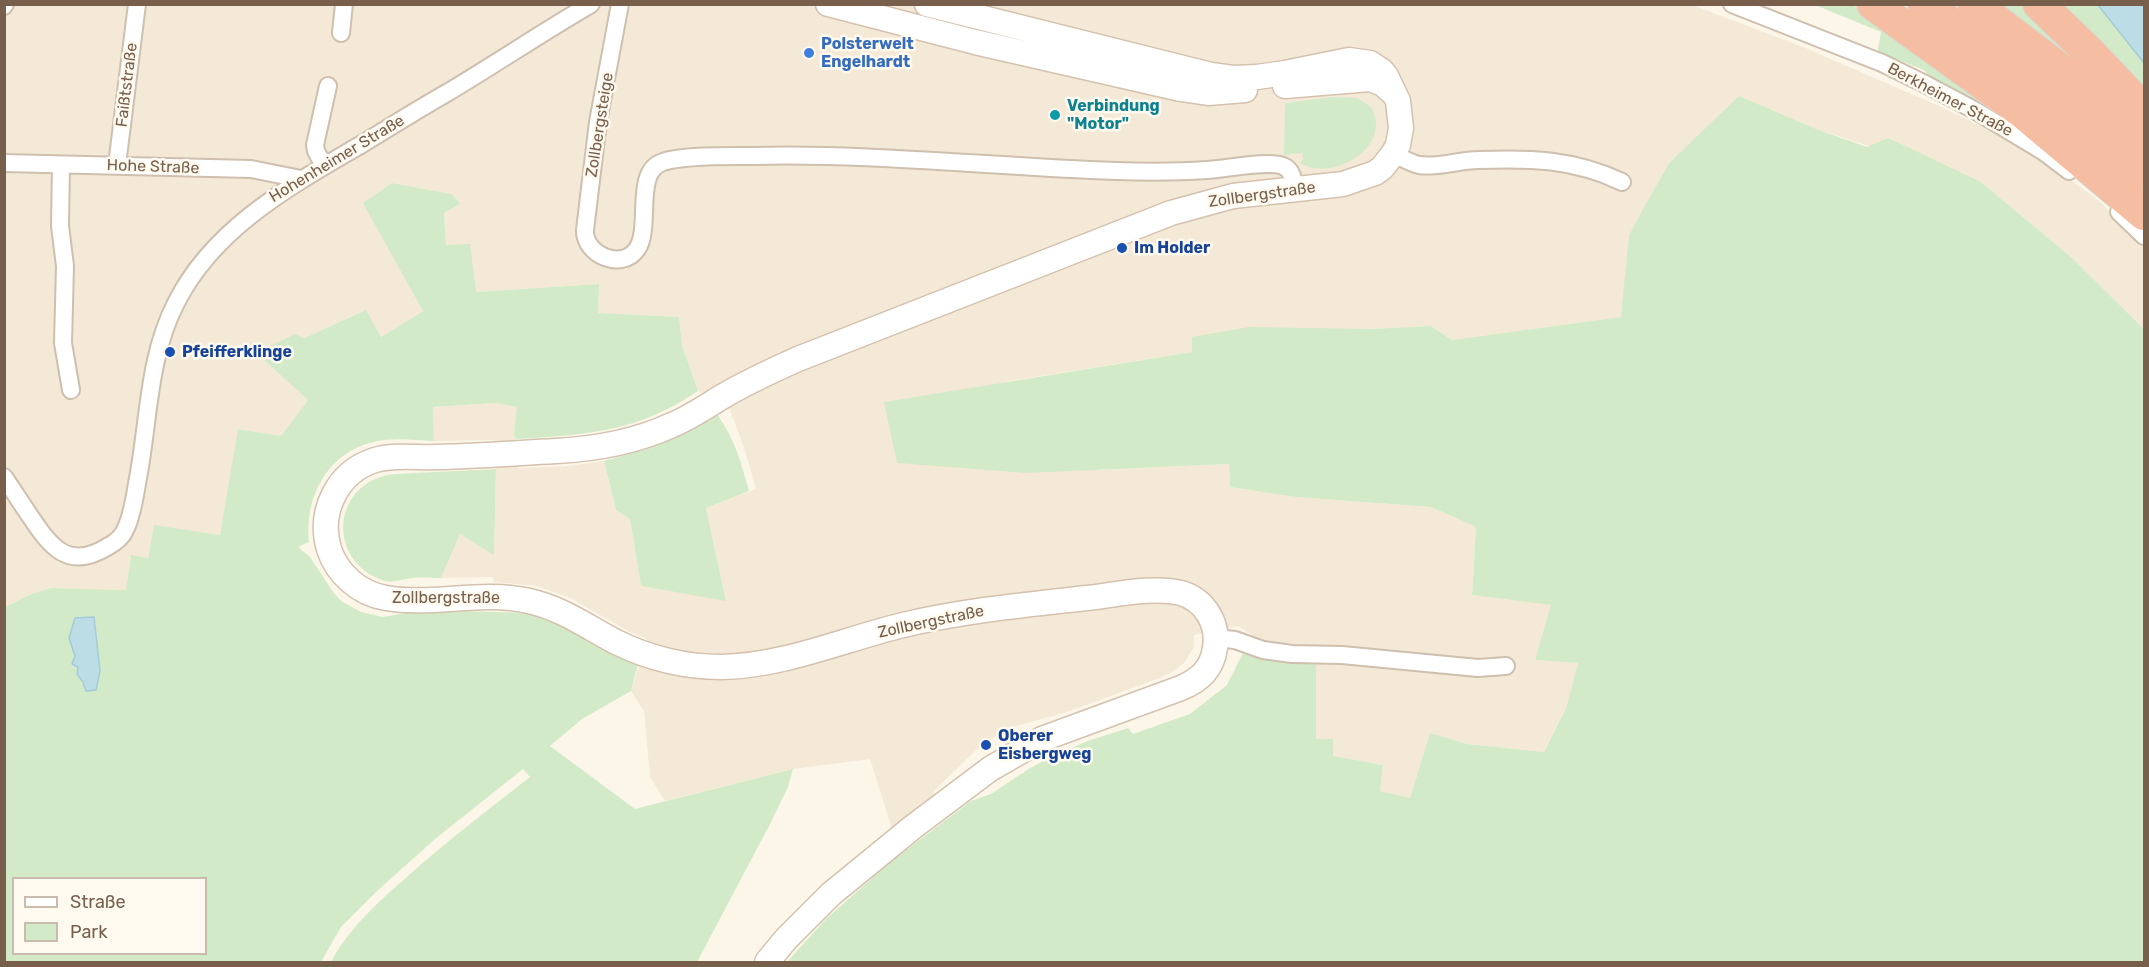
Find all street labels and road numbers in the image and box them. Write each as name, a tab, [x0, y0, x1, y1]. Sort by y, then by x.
street label: Faißtstraße	[112, 42, 142, 128]
street label: Berkheimer Straße	[1884, 59, 2016, 141]
street label: Zollbergsteige	[582, 71, 618, 179]
street label: Hohenheimer Straße	[266, 111, 408, 207]
street label: Hohe Straße	[106, 156, 200, 178]
street label: Zollbergstraße	[1207, 178, 1317, 212]
street label: Zollbergstraße	[392, 588, 500, 608]
street label: Zollbergstraße	[876, 601, 986, 643]

